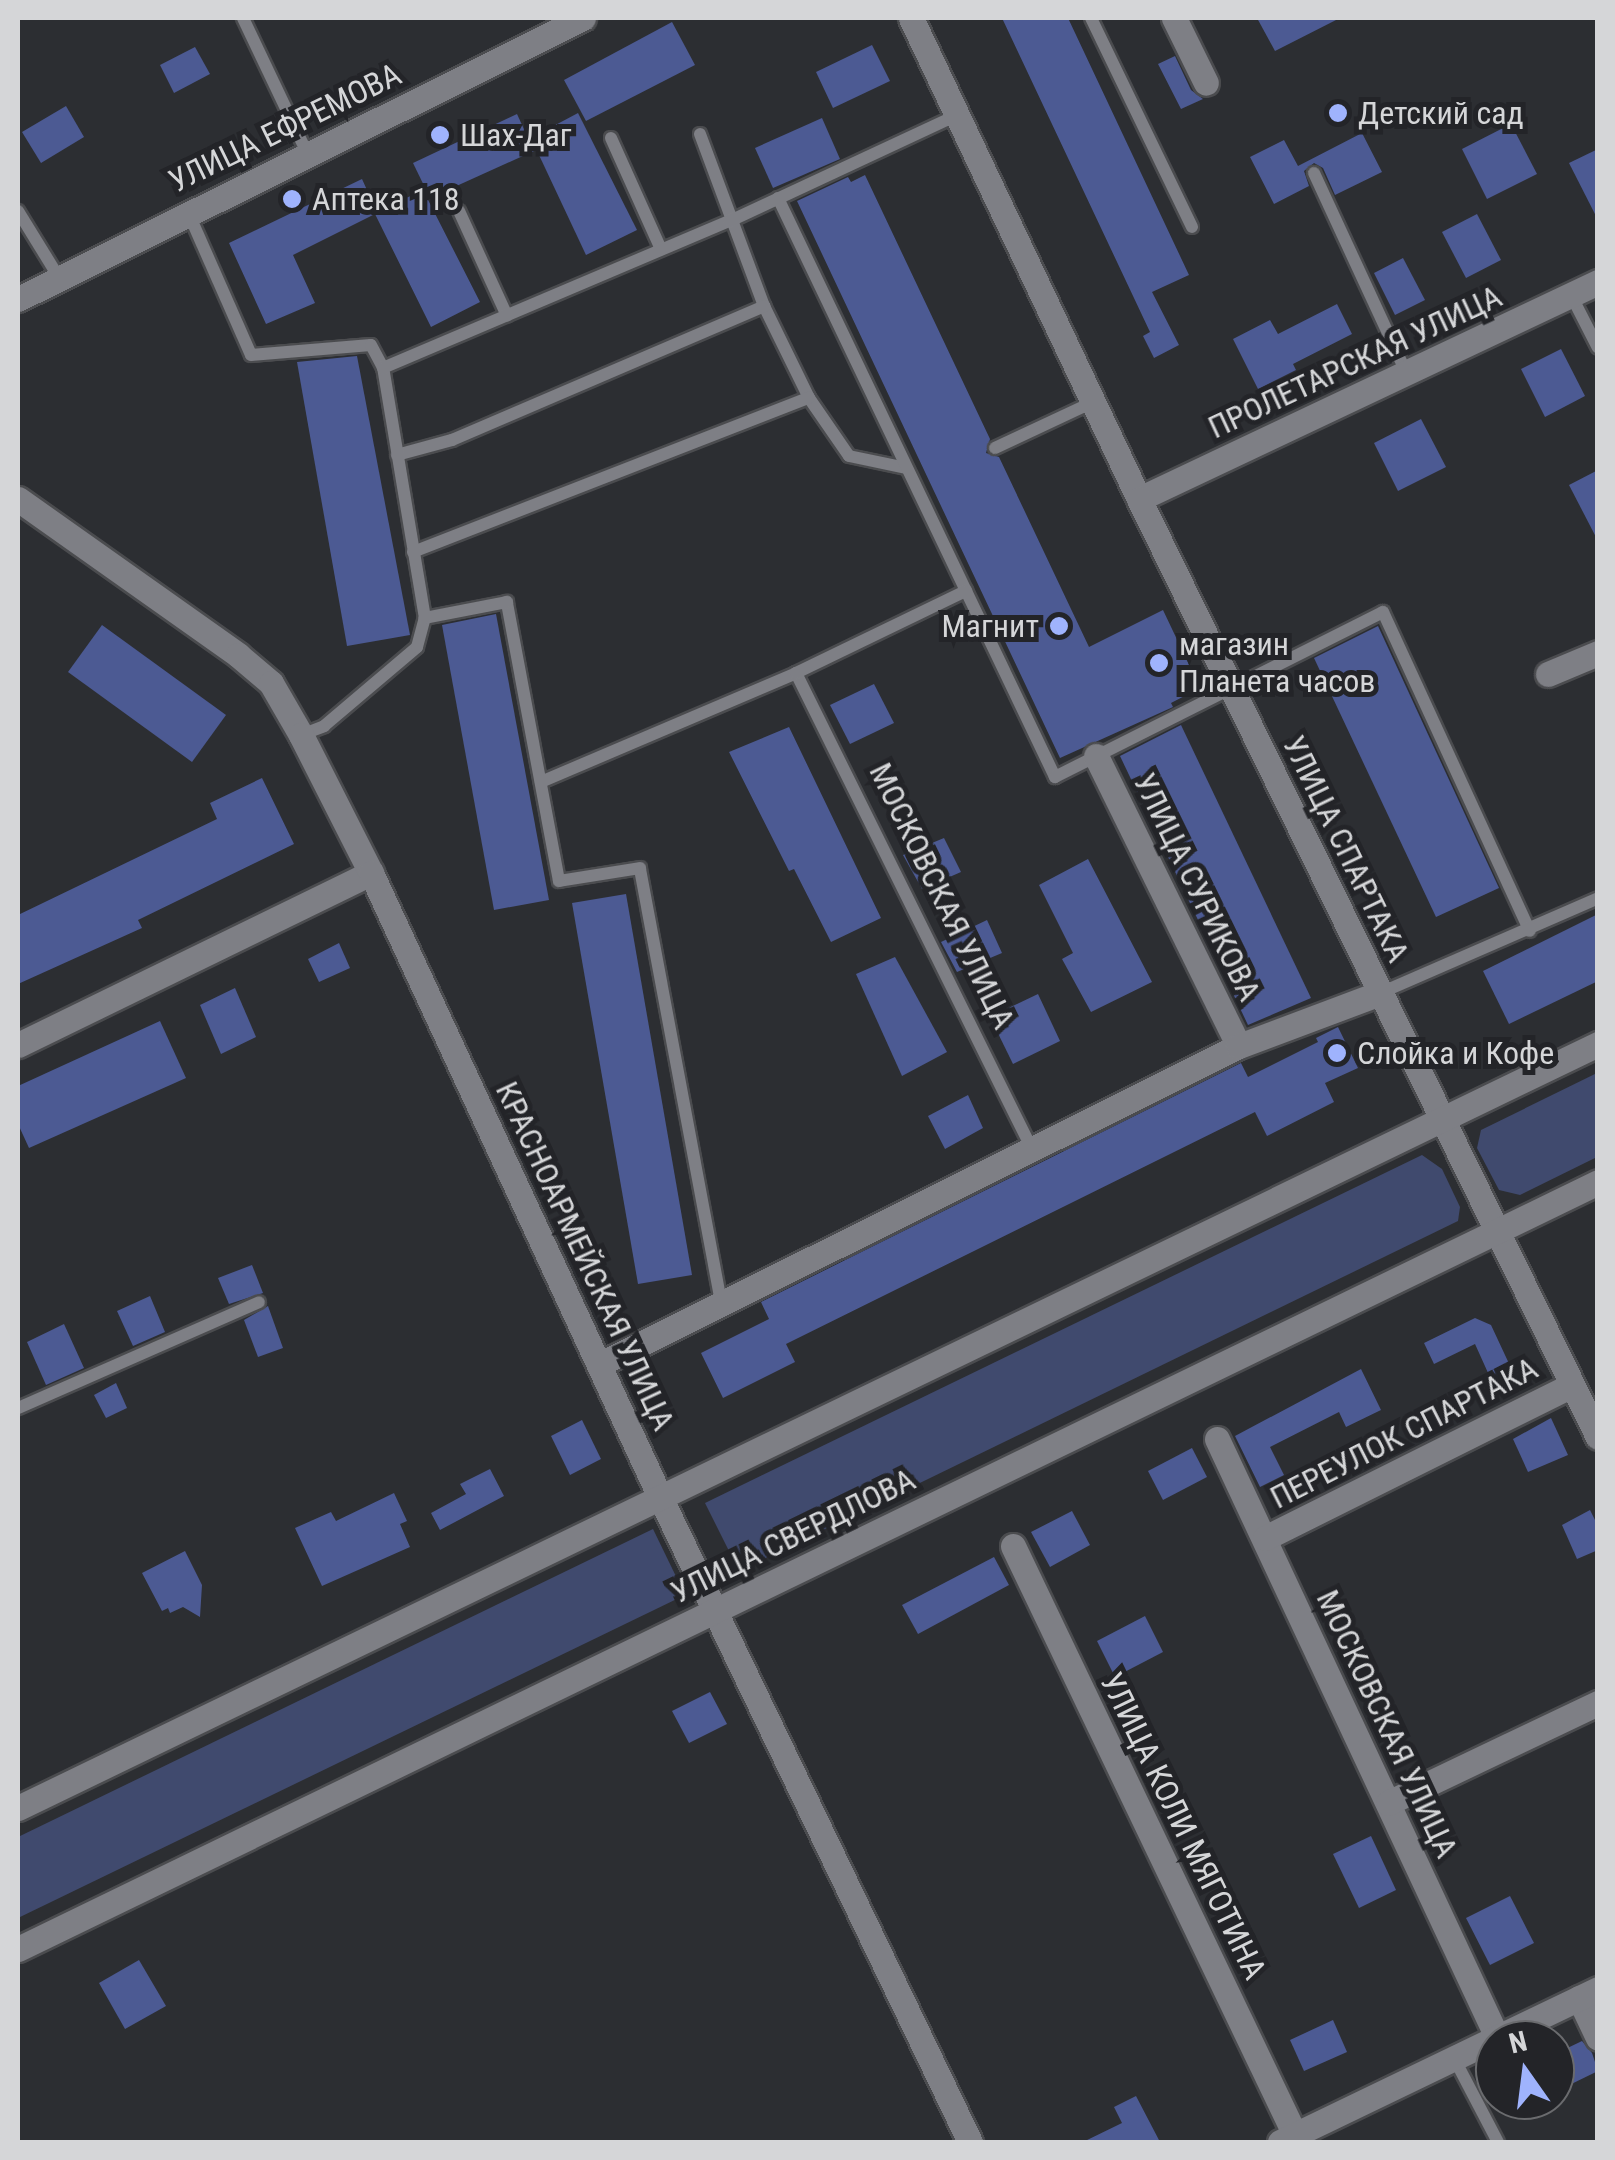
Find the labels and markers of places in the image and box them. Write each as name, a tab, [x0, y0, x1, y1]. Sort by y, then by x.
place label: Детский сад	[1358, 94, 1524, 132]
marker: Детский сад	[1327, 102, 1349, 124]
place label: Шах-Даг	[460, 116, 572, 154]
marker: Шах-Даг	[429, 124, 451, 146]
place label: Аптека 118	[312, 180, 460, 218]
marker: Аптека 118	[281, 188, 303, 210]
place label: Магнит	[941, 607, 1039, 645]
marker: Магнит	[1048, 615, 1070, 637]
place label: магазин Планета часов	[1179, 626, 1375, 701]
marker: магазин Планета часов	[1148, 652, 1170, 674]
place label: Слойка и Кофе	[1357, 1034, 1554, 1072]
marker: Слойка и Кофе	[1326, 1042, 1348, 1064]

